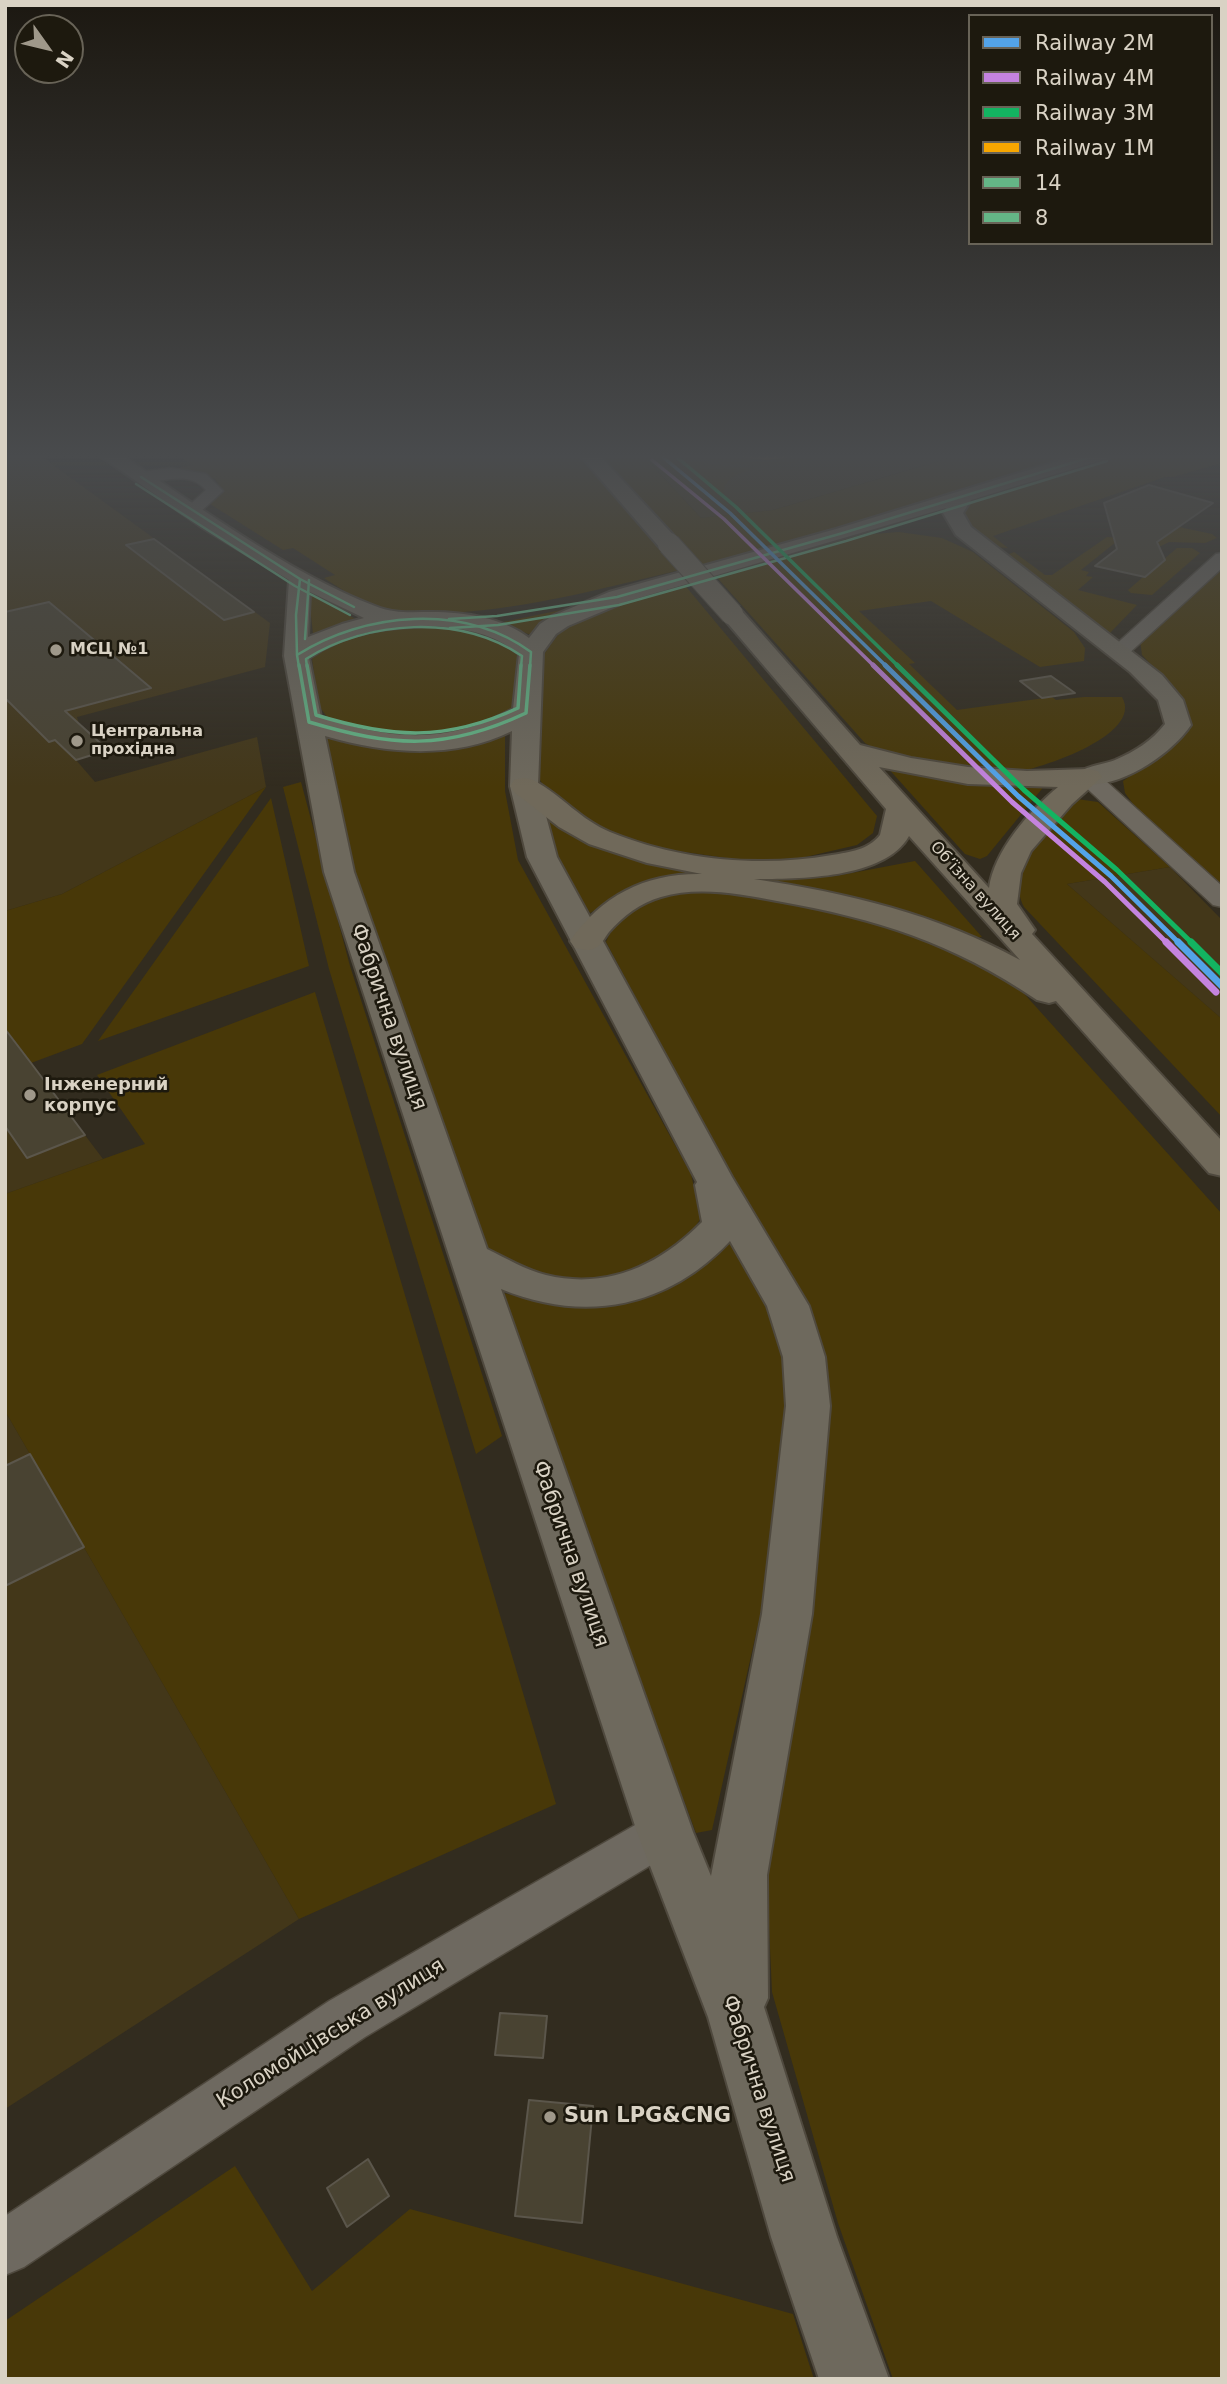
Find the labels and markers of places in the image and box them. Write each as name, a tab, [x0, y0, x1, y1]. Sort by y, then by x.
place label: МСЦ №1	[70, 640, 148, 660]
marker: МСЦ №1	[48, 642, 64, 658]
place label: Центральна прохідна	[91, 722, 203, 760]
marker: Центральна прохідна	[69, 733, 85, 749]
place label: Інженерний корпус	[44, 1074, 168, 1116]
marker: Інженерний корпус	[22, 1087, 38, 1103]
place label: Sun LPG&CNG	[564, 2104, 731, 2130]
marker: Sun LPG&CNG	[542, 2109, 558, 2125]

